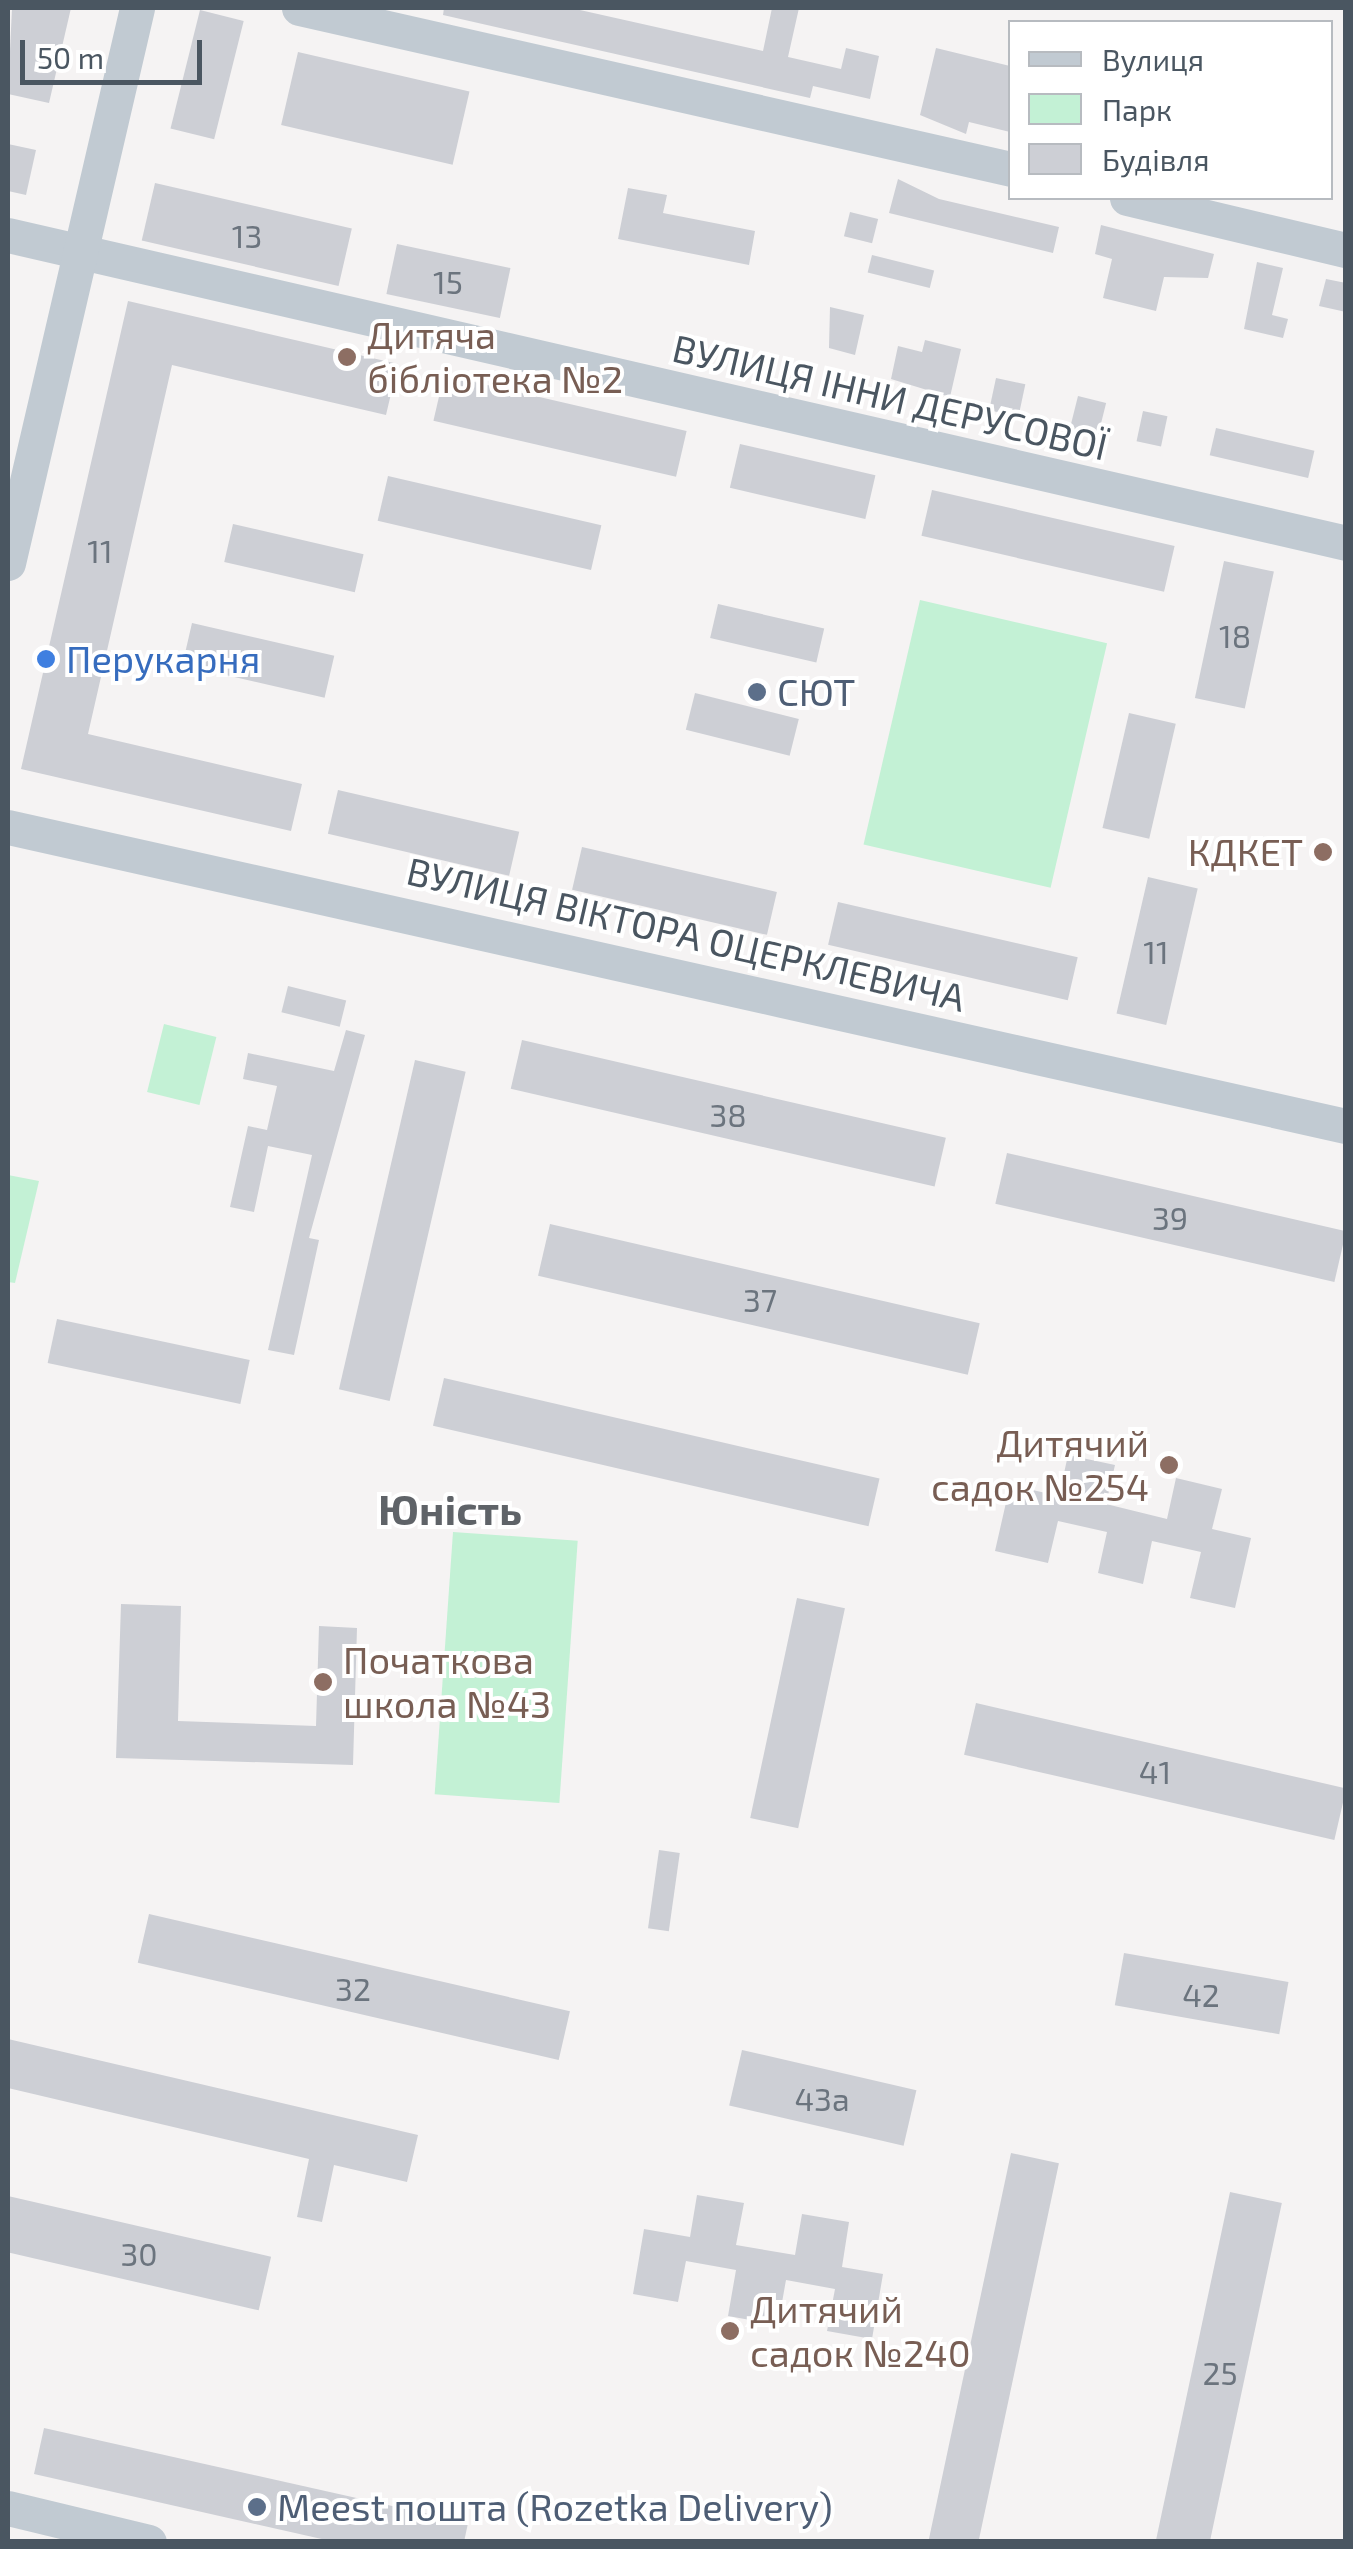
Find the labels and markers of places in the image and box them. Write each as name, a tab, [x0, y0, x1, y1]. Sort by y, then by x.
place label: Дитяча бібліотека №2	[367, 312, 623, 402]
marker: Дитяча бібліотека №2	[336, 346, 358, 368]
place label: Перукарня	[66, 636, 260, 682]
marker: Перукарня	[35, 648, 57, 670]
place label: СЮТ	[777, 669, 855, 715]
marker: СЮТ	[746, 681, 768, 703]
place label: КДКЕТ	[1188, 829, 1303, 875]
marker: КДКЕТ	[1312, 841, 1334, 863]
place label: Дитячий садок №254	[931, 1420, 1149, 1510]
marker: Дитячий садок №254	[1158, 1454, 1180, 1476]
place label: Початкова школа №43	[343, 1637, 551, 1726]
marker: Початкова школа №43	[312, 1671, 334, 1693]
place label: Дитячий садок №240	[750, 2286, 971, 2376]
marker: Дитячий садок №240	[719, 2320, 741, 2342]
place label: Meest пошта (Rozetka Delivery)	[277, 2484, 830, 2530]
marker: Meest пошта (Rozetka Delivery)	[246, 2496, 268, 2518]

